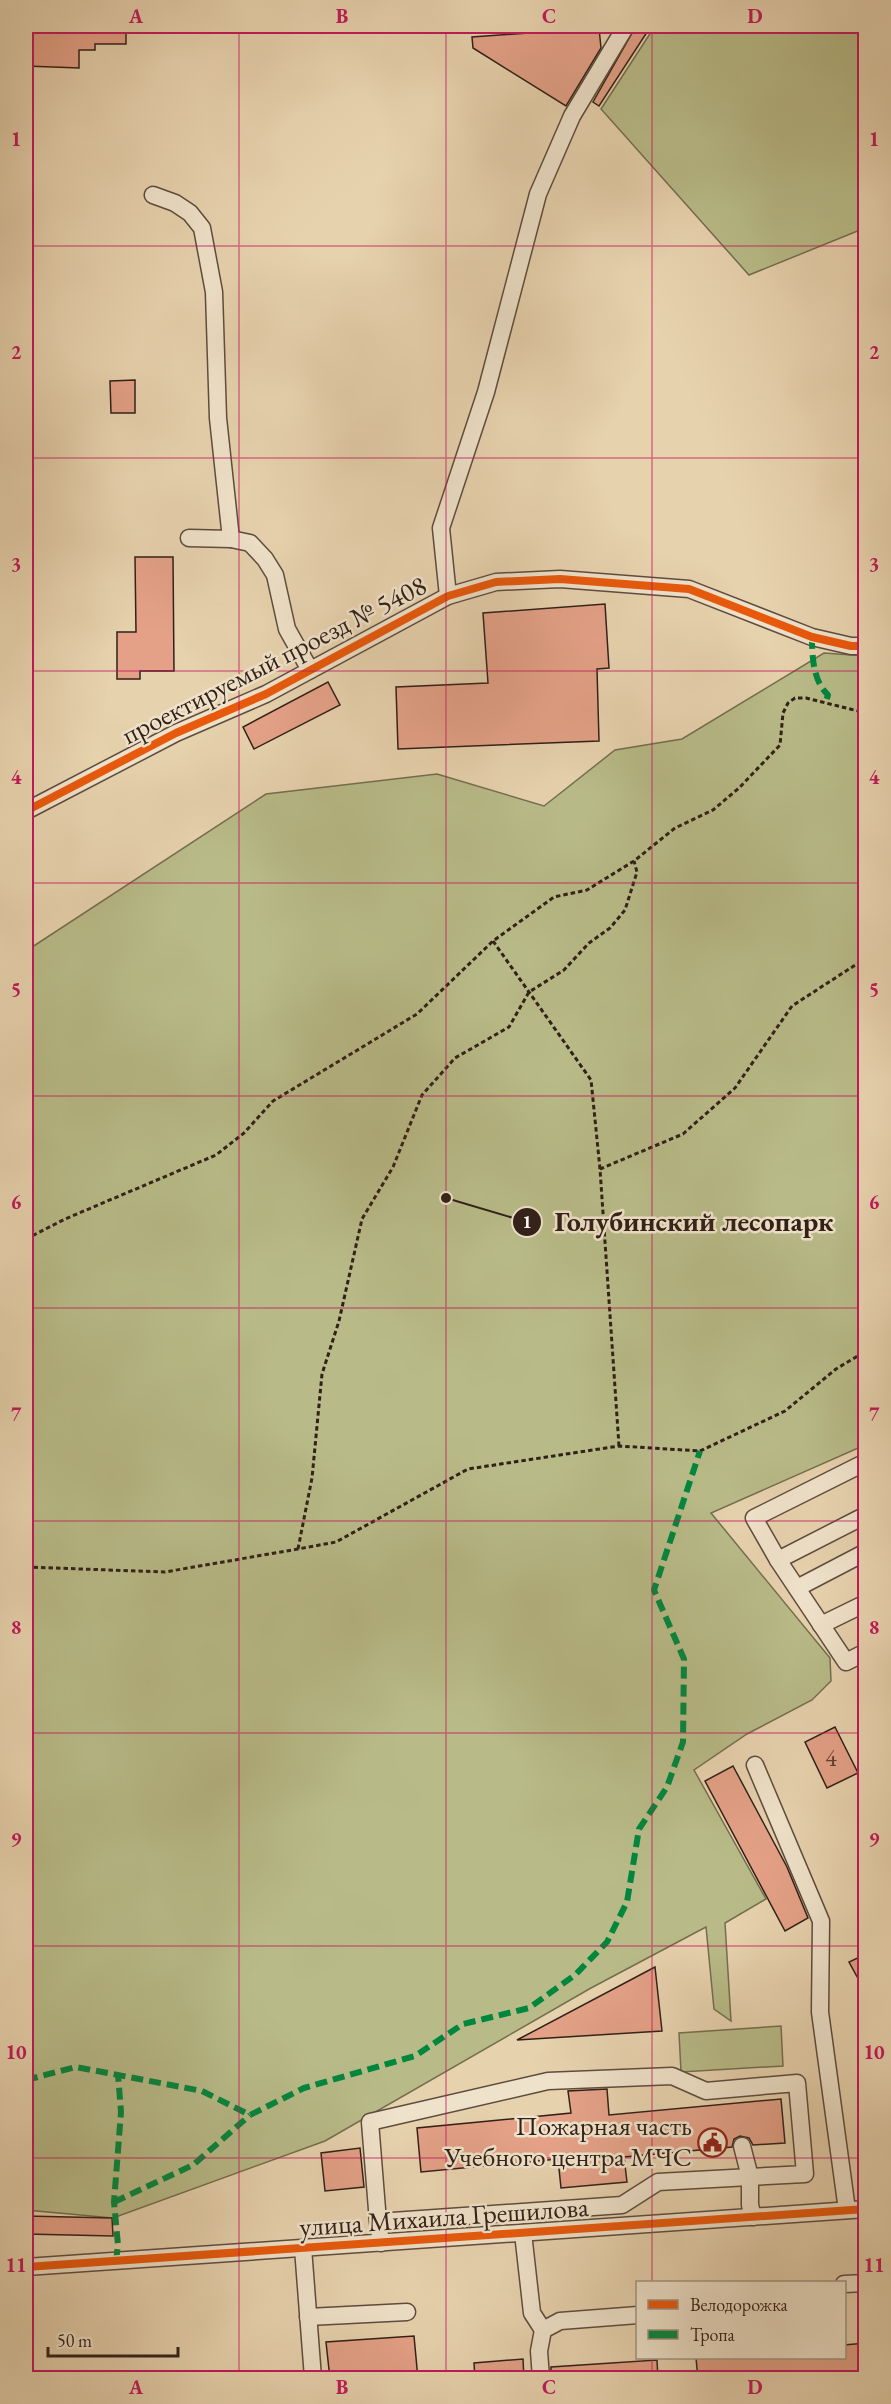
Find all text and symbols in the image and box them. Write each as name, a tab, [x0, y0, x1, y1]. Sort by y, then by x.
text: A	[128, 3, 144, 29]
text: B	[336, 3, 348, 29]
text: C	[542, 3, 556, 29]
text: D	[747, 3, 763, 29]
text: 1	[11, 126, 21, 152]
text: 1	[869, 126, 879, 152]
text: 2	[11, 339, 22, 365]
text: 2	[869, 339, 880, 365]
text: 3	[11, 551, 21, 577]
text: 3	[869, 551, 879, 577]
street label: проектируемый проезд № 5408	[115, 567, 432, 752]
text: 4	[11, 764, 22, 790]
text: 4	[869, 764, 880, 790]
text: 5	[11, 976, 21, 1002]
text: 5	[869, 976, 879, 1002]
text: 6	[11, 1189, 22, 1215]
text: 6	[869, 1189, 880, 1215]
callout: Голубинский лесопарк	[512, 1199, 846, 1245]
text: Голубинский лесопарк	[554, 1203, 834, 1239]
text: 1	[522, 1210, 532, 1233]
text: 7	[11, 1401, 22, 1427]
text: 7	[869, 1401, 880, 1427]
text: 8	[11, 1614, 21, 1640]
text: 8	[869, 1614, 879, 1640]
house number: 4	[825, 1742, 837, 1773]
text: 9	[11, 1826, 22, 1852]
text: 9	[869, 1826, 880, 1852]
text: 10	[5, 2039, 27, 2065]
text: 10	[863, 2039, 885, 2065]
place label: Пожарная часть Учебного центра МЧС	[444, 2108, 692, 2174]
public building icon: Пожарная часть Учебного центра МЧС	[697, 2126, 729, 2158]
street label: улица Михаила Грешилова	[298, 2189, 590, 2244]
text: 11	[5, 2252, 27, 2278]
text: 11	[863, 2252, 885, 2278]
legend	[636, 2281, 846, 2359]
text: Велодорожка	[690, 2293, 789, 2316]
scale bar	[48, 2320, 178, 2358]
text: Тропа	[690, 2323, 736, 2346]
text: 50 m	[57, 2329, 92, 2352]
text: A	[128, 2374, 144, 2400]
text: B	[336, 2374, 348, 2400]
text: C	[542, 2374, 556, 2400]
text: D	[747, 2374, 763, 2400]

